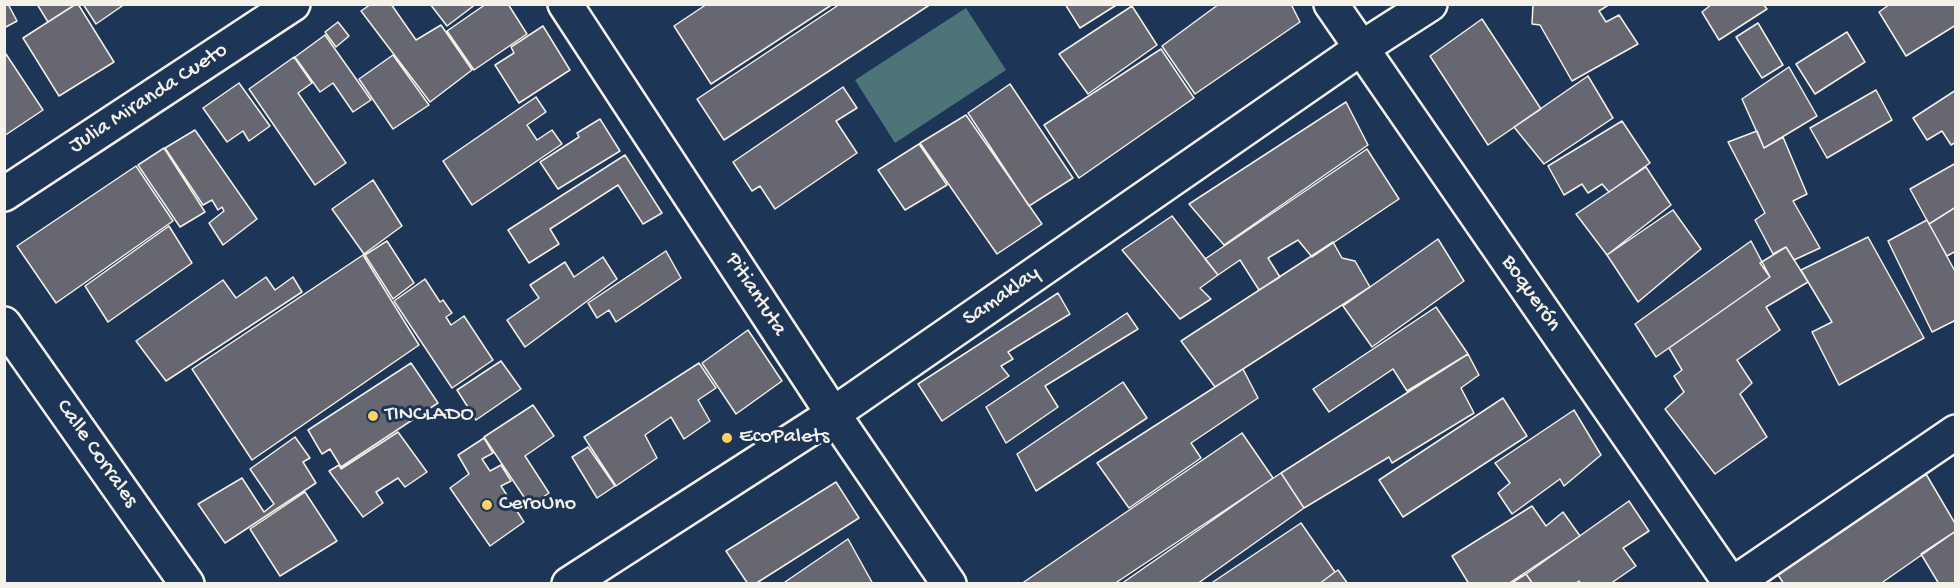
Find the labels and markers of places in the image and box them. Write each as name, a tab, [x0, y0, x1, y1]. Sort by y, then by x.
place label: TINCLADO	[385, 403, 474, 429]
marker: TINCLADO	[366, 409, 380, 423]
place label: EcoPalets	[739, 425, 829, 451]
marker: EcoPalets	[720, 431, 734, 445]
place label: CeroUno	[499, 492, 576, 518]
marker: CeroUno	[480, 498, 494, 512]

